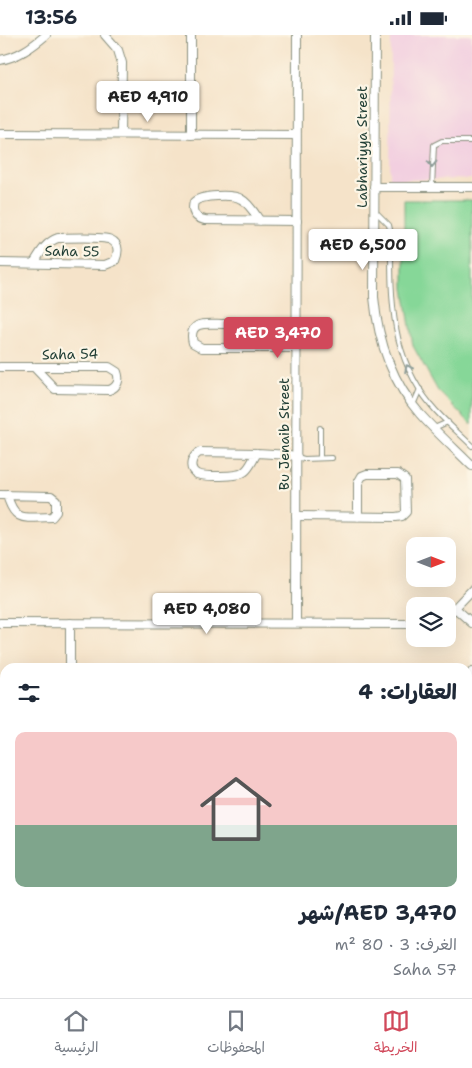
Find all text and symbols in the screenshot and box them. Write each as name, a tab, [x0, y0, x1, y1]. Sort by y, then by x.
text: 13:56	[25, 5, 77, 30]
pin: AED 4,910	[91, 81, 205, 123]
text: AED 4,910	[107, 86, 189, 107]
street label: Labhariyya Street	[353, 86, 371, 208]
one-way arrow	[427, 160, 437, 168]
pin: AED 6,500	[306, 229, 420, 271]
text: AED 6,500	[319, 234, 407, 255]
street label: Saha 55	[44, 242, 100, 260]
pin: AED 3,470	[221, 317, 335, 359]
text: AED 3,470	[235, 322, 321, 343]
street label: Saha 54	[42, 345, 99, 363]
one-way arrow	[404, 364, 414, 373]
street label: Bu Jenaib Street	[275, 378, 293, 490]
north arrow	[406, 537, 456, 587]
map controls	[406, 537, 456, 647]
pin: AED 4,080	[150, 593, 264, 635]
button: layers	[406, 597, 456, 647]
text: AED 4,080	[163, 598, 251, 619]
text: العقارات: 4	[358, 678, 457, 706]
icon: filters	[15, 679, 43, 707]
icon: home	[191, 764, 281, 854]
text: AED 3,470/شهر	[299, 899, 457, 927]
text: الغرف: 3 · 80 m²	[335, 934, 457, 955]
text: Saha 57	[393, 959, 457, 980]
tab: الرئيسية	[54, 1007, 98, 1060]
tab: المحفوظات	[207, 1007, 265, 1060]
tab: الخريطة	[374, 1007, 418, 1060]

